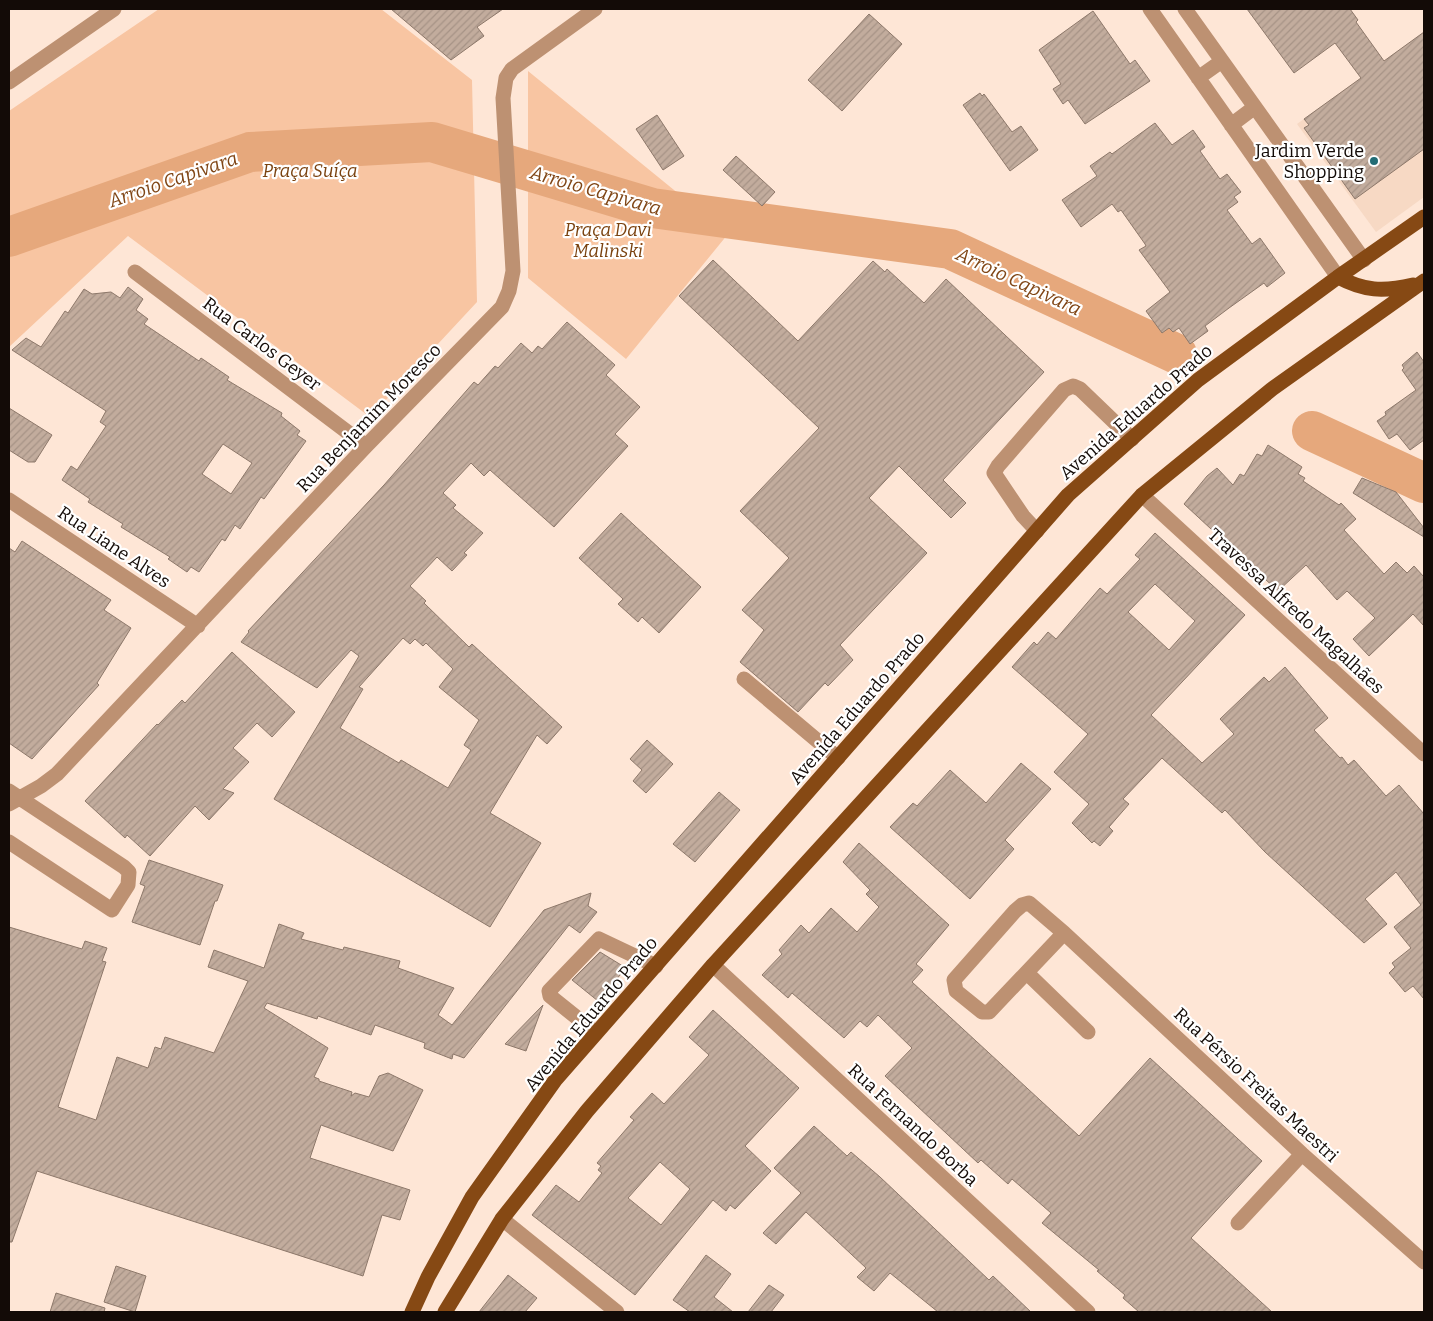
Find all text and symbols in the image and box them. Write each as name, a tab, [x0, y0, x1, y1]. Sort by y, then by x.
place label: Jardim Verde Shopping	[1254, 140, 1364, 183]
water label: Arroio Capivara	[105, 147, 241, 213]
marker: Jardim Verde Shopping	[1368, 155, 1380, 167]
park label: Praça Suíça	[262, 160, 358, 182]
water label: Arroio Capivara	[527, 161, 664, 220]
park label: Praça Davi Malinski	[564, 219, 652, 262]
water label: Arroio Capivara	[952, 242, 1085, 320]
street label: Rua Carlos Geyer	[199, 292, 325, 396]
street label: Rua Benjamim Moresco	[292, 339, 446, 497]
street label: Avenida Eduardo Prado	[1055, 340, 1217, 484]
street label: Rua Liane Alves	[54, 501, 174, 593]
street label: Travessa Alfredo Magalhães	[1203, 524, 1389, 698]
street label: Avenida Eduardo Prado	[785, 627, 929, 789]
street label: Avenida Eduardo Prado	[520, 932, 662, 1096]
street label: Rua Pérsio Freitas Maestri	[1169, 1003, 1343, 1167]
street label: Rua Fernando Borba	[843, 1059, 983, 1191]

